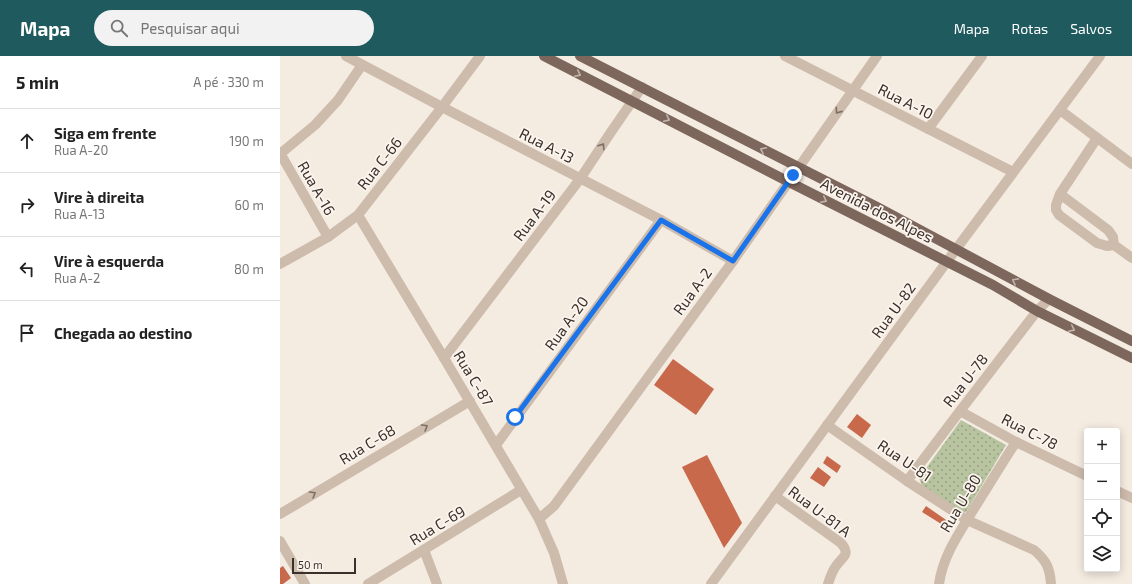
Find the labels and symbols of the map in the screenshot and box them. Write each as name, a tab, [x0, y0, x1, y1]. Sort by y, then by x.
one-way arrow	[574, 69, 582, 77]
street label: Rua A-10	[875, 79, 937, 123]
one-way arrow	[836, 106, 843, 113]
one-way arrow	[663, 115, 671, 122]
street label: Rua A-13	[517, 124, 577, 166]
street label: Rua C-66	[353, 133, 405, 193]
one-way arrow	[597, 143, 604, 150]
one-way arrow	[760, 147, 767, 154]
street label: Rua A-16	[294, 158, 340, 218]
route end	[784, 166, 802, 184]
street label: Avenida dos Alpes	[818, 174, 936, 246]
street label: Rua A-19	[509, 186, 559, 244]
one-way arrow	[819, 195, 827, 202]
street label: Rua A-2	[669, 264, 715, 318]
one-way arrow	[1012, 278, 1019, 286]
street label: Rua U-82	[867, 279, 919, 341]
street label: Rua A-20	[540, 292, 592, 354]
one-way arrow	[1068, 324, 1075, 331]
street label: Rua C-87	[450, 347, 498, 409]
street label: Rua U-78	[939, 350, 991, 410]
route start	[506, 408, 524, 426]
street label: Rua C-78	[999, 409, 1061, 453]
street label: Rua C-68	[336, 420, 398, 468]
one-way arrow	[421, 425, 428, 432]
street label: Rua U-81	[875, 435, 935, 485]
street label: Rua U-80	[936, 471, 984, 535]
street label: Rua U-81 A	[785, 482, 855, 541]
one-way arrow	[309, 492, 316, 499]
street label: Rua C-69	[406, 501, 468, 549]
scale bar	[292, 556, 356, 575]

